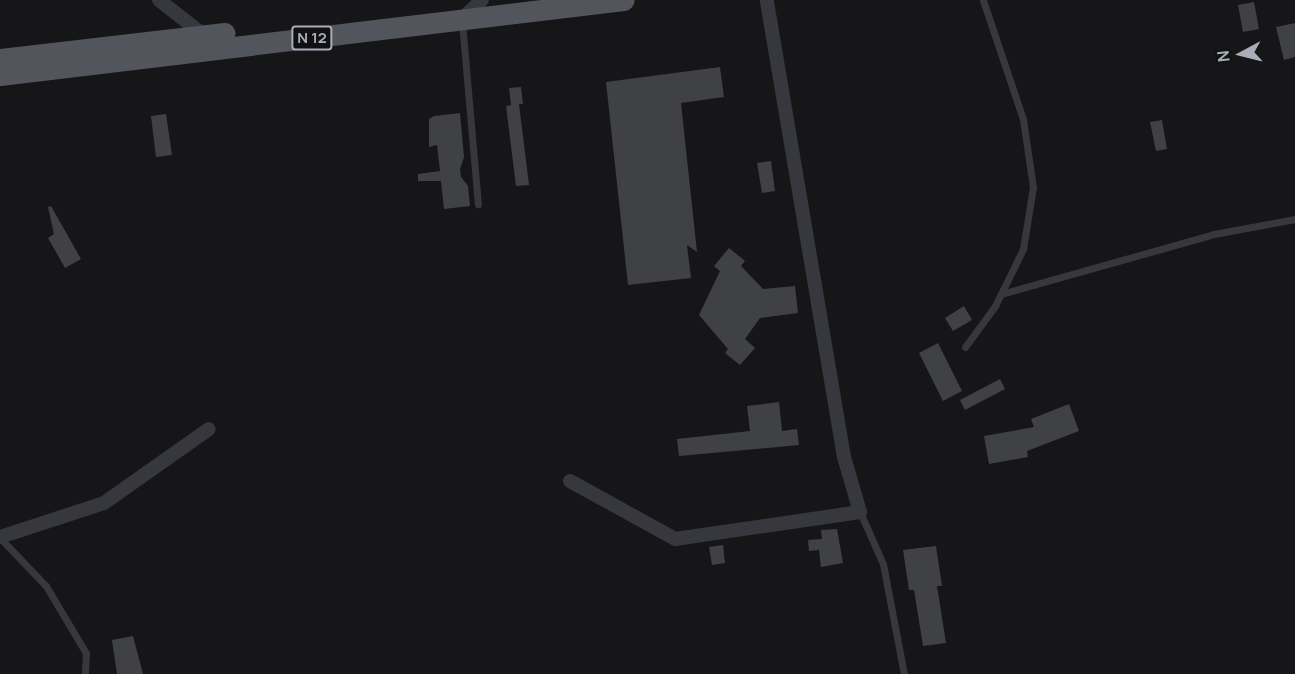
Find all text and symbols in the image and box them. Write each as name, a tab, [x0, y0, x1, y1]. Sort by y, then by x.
north arrow	[1211, 24, 1271, 84]
road number: N 12	[291, 26, 333, 50]
text: N	[1212, 49, 1235, 63]

